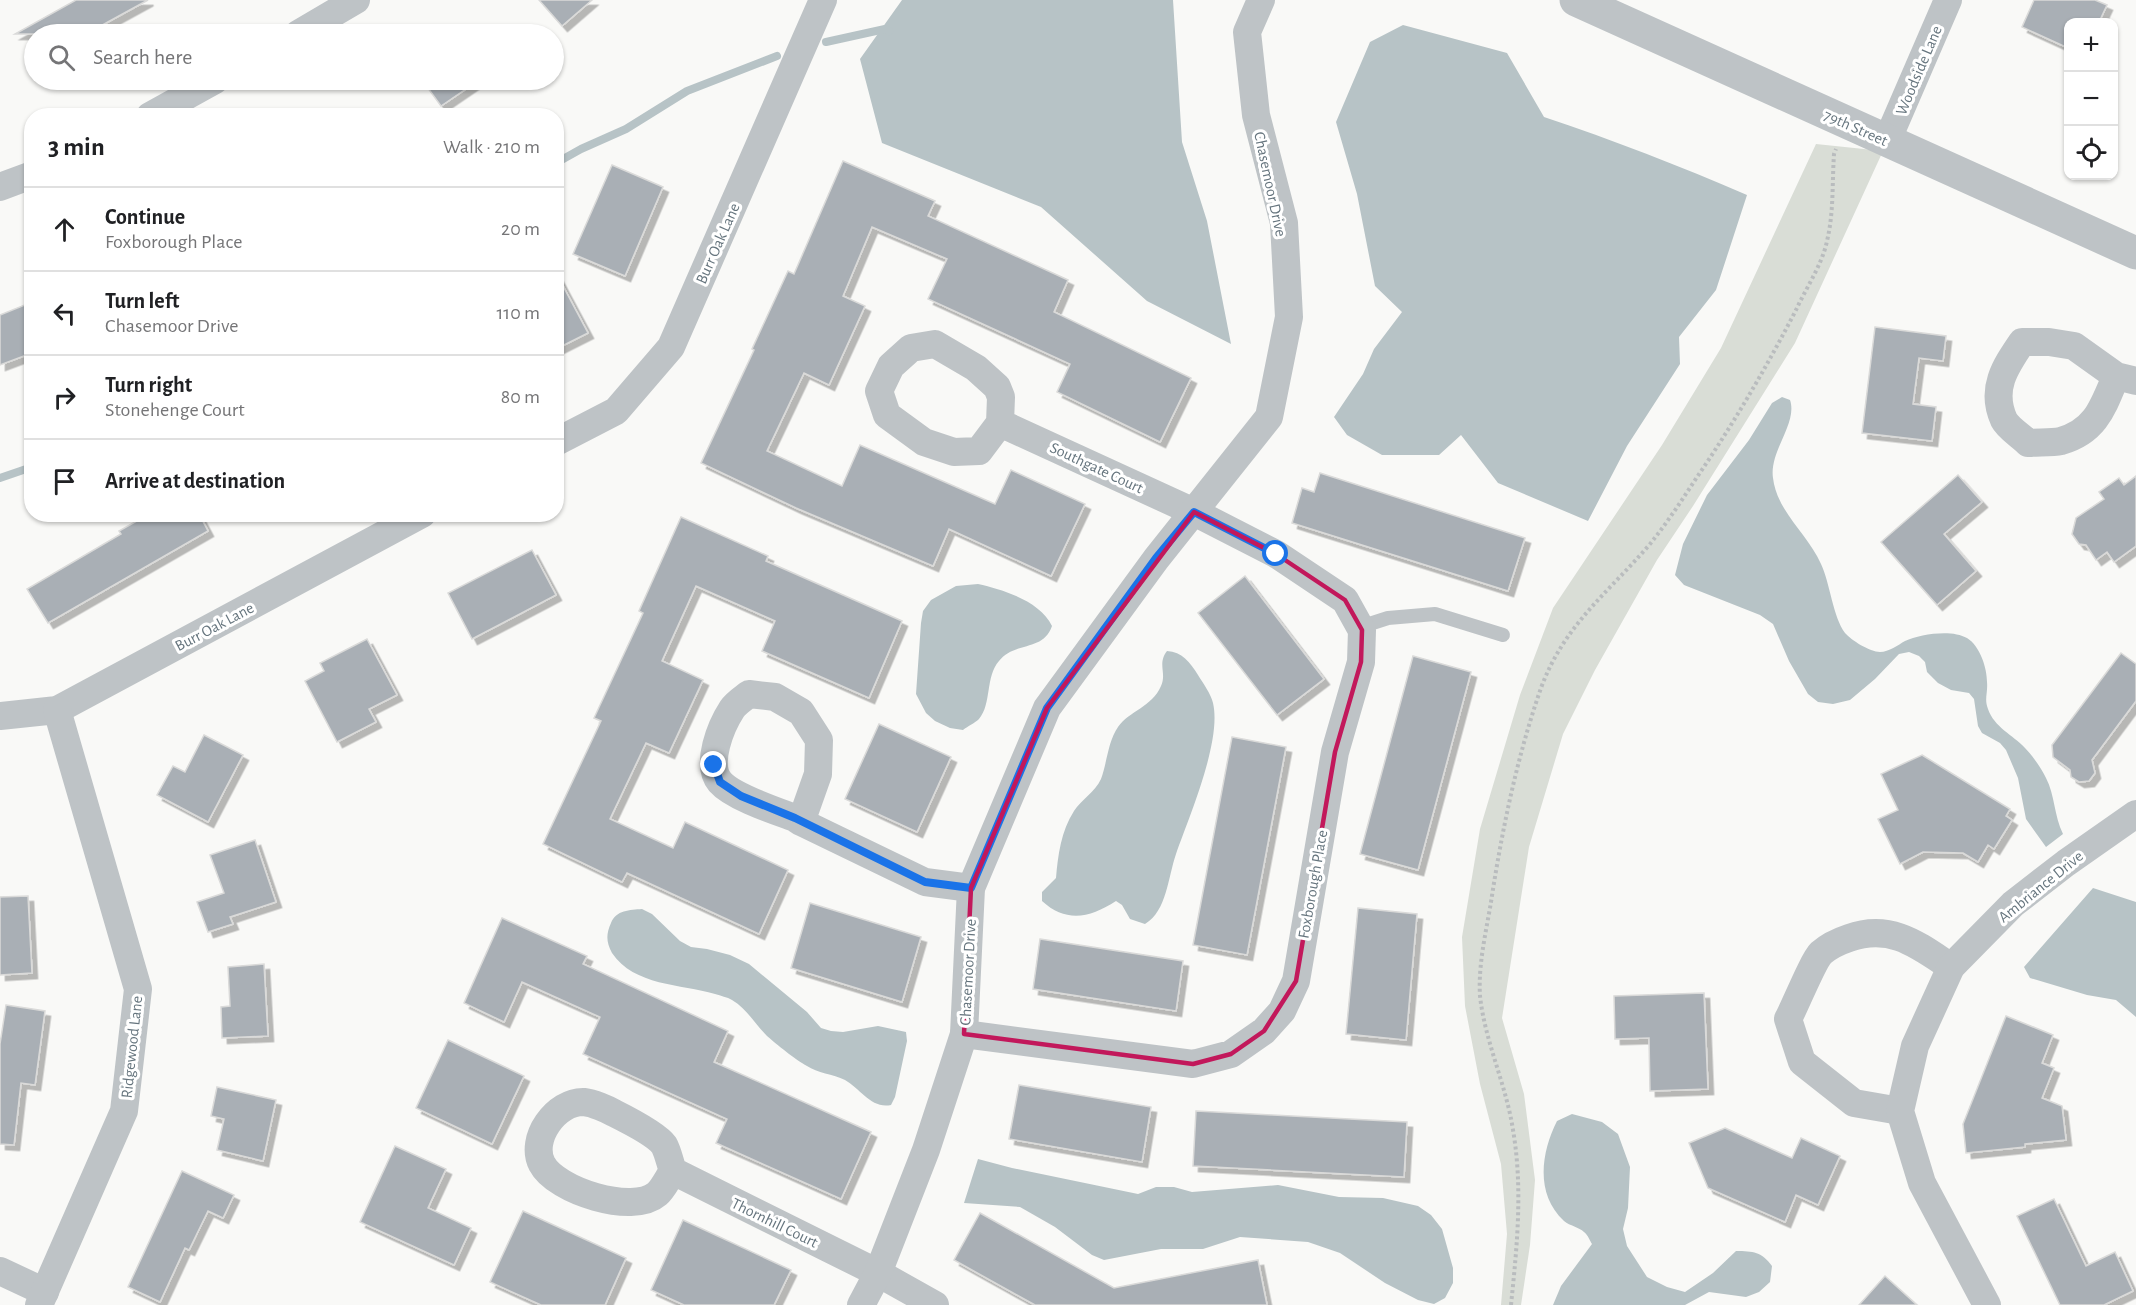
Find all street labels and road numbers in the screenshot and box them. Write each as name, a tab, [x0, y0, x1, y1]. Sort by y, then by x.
street label: Woodside Lane	[1893, 23, 1945, 117]
street label: 79th Street	[1821, 107, 1890, 149]
street label: Chasemoor Drive	[1251, 130, 1289, 238]
street label: Burr Oak Lane	[693, 201, 743, 286]
street label: Southgate Court	[1048, 439, 1146, 496]
street label: Burr Oak Lane	[172, 599, 256, 654]
street label: Foxborough Place	[1296, 829, 1330, 940]
street label: Ambriance Drive	[1995, 848, 2086, 926]
street label: Chasemoor Drive	[957, 918, 979, 1026]
street label: Ridgewood Lane	[119, 995, 145, 1099]
street label: Thornhill Court	[729, 1195, 820, 1251]

